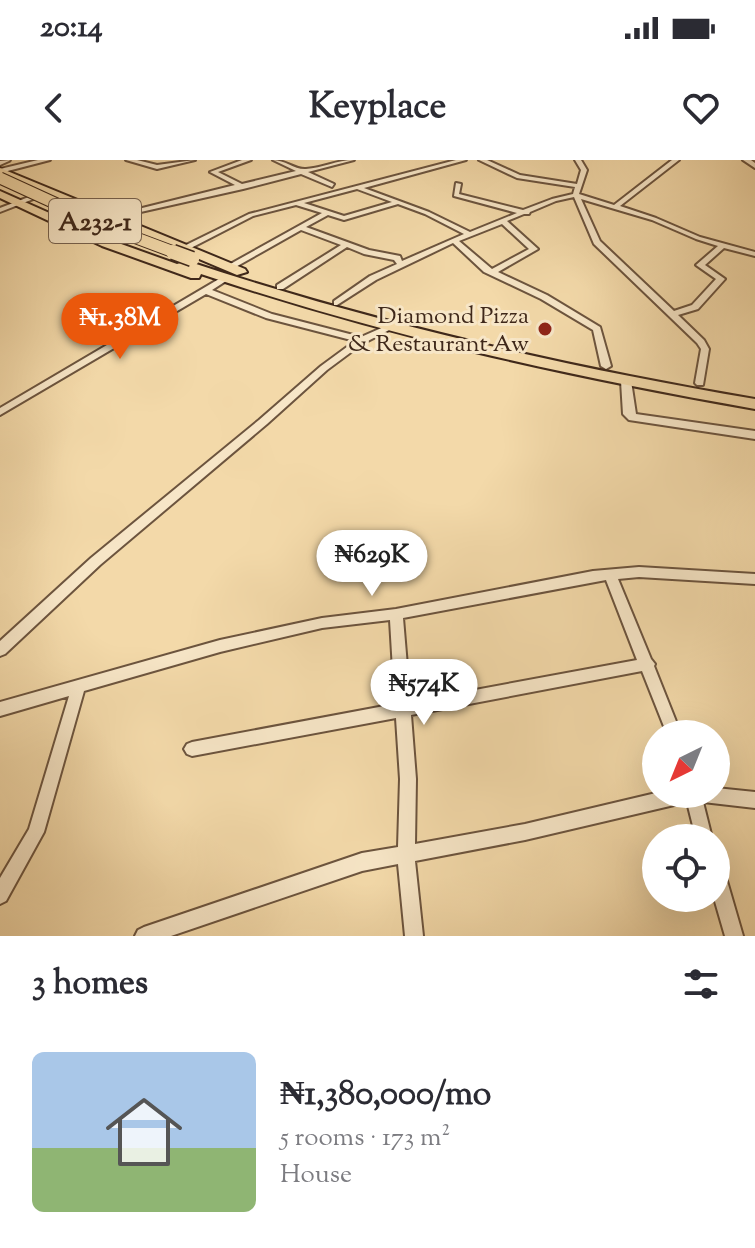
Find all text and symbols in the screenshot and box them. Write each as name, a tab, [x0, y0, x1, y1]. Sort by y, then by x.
text: 20:14	[40, 7, 103, 50]
text: Keyplace	[309, 82, 446, 134]
icon: back	[32, 86, 76, 130]
icon: heart	[679, 86, 723, 130]
road number: A232-1	[49, 199, 141, 243]
pin: ₦1.38M	[55, 293, 185, 361]
text: ₦1.38M	[79, 300, 161, 337]
place label: Diamond Pizza & Restaurant Aw	[348, 300, 529, 362]
marker: Diamond Pizza & Restaurant Aw	[536, 320, 554, 338]
pin: ₦629K	[316, 530, 428, 598]
text: ₦629K	[334, 537, 410, 574]
pin: ₦574K	[368, 659, 480, 727]
text: ₦574K	[389, 666, 459, 703]
north arrow	[642, 720, 730, 808]
map controls	[642, 720, 730, 912]
button: locate	[642, 824, 730, 912]
text: 3 homes	[32, 960, 148, 1009]
icon: filters	[679, 962, 723, 1006]
text: ₦1,380,000/mo	[280, 1071, 491, 1120]
icon: home	[96, 1084, 192, 1180]
text: 5 rooms · 173 m²	[280, 1120, 450, 1157]
text: House	[280, 1157, 352, 1194]

